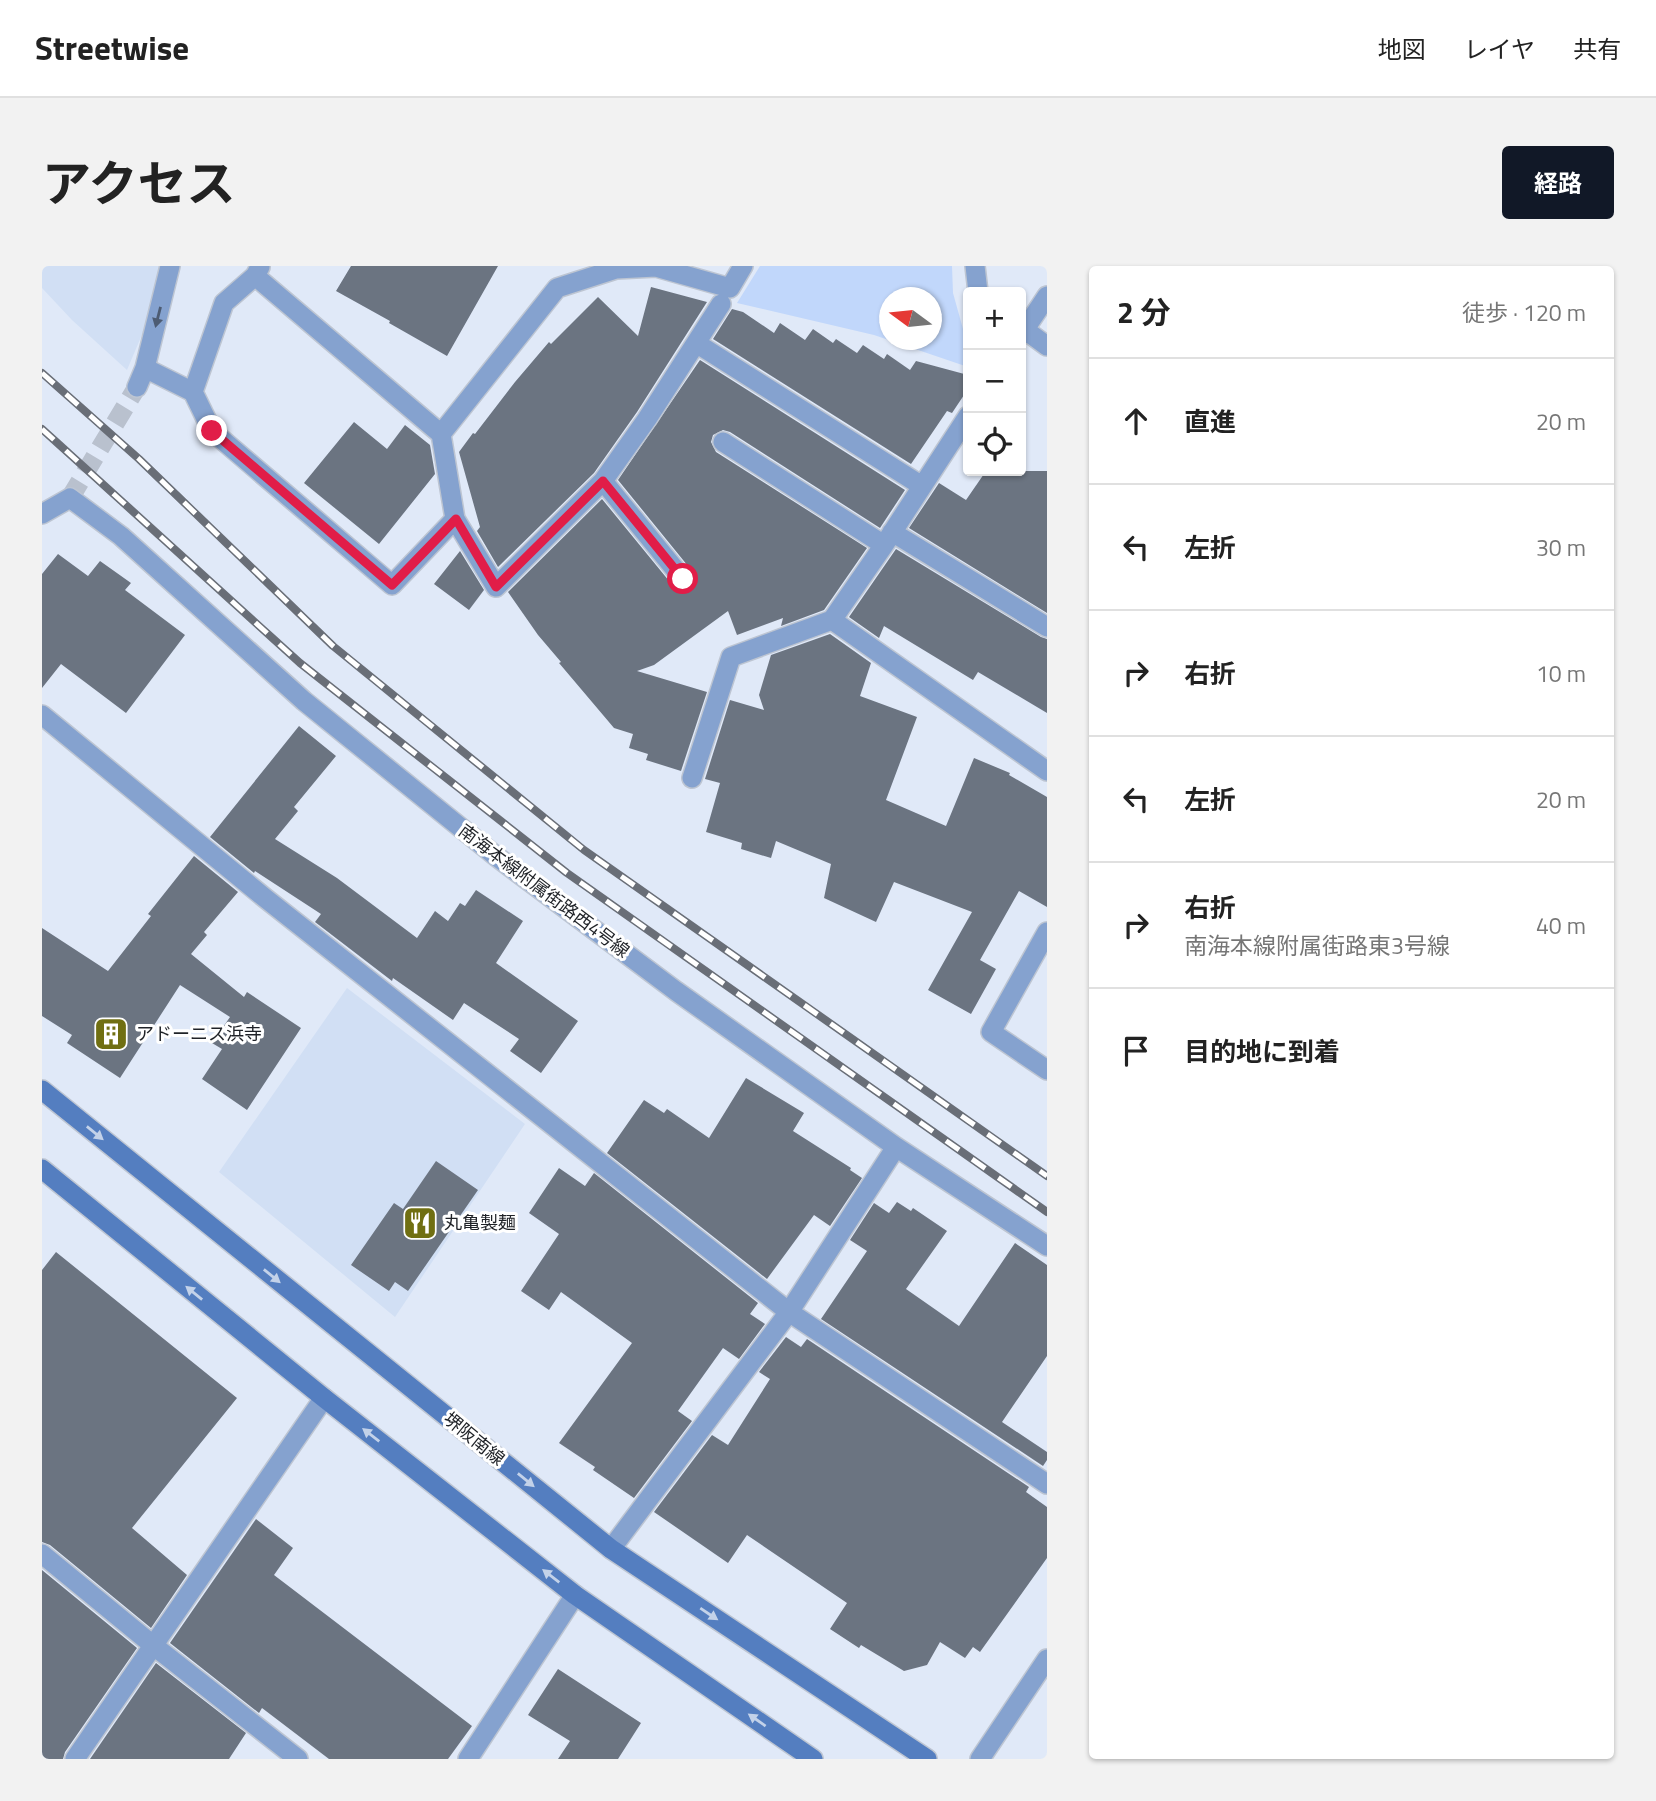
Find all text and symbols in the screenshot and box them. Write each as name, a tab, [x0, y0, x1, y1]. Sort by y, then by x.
text: Streetwise	[35, 23, 189, 73]
text: 地図	[1378, 31, 1426, 67]
text: レイヤ	[1464, 31, 1535, 67]
text: 共有	[1573, 31, 1621, 67]
text: アクセス	[42, 145, 236, 220]
button: 経路	[1502, 146, 1614, 219]
north arrow	[879, 287, 942, 350]
map controls	[963, 287, 1026, 476]
button: +	[963, 287, 1026, 350]
text: 2 分	[1117, 289, 1170, 335]
text: 徒歩 · 120 m	[1462, 295, 1586, 330]
one-way arrow	[152, 306, 163, 328]
button: −	[963, 350, 1026, 413]
icon: ahead	[1117, 402, 1155, 440]
text: 直進	[1184, 402, 1236, 441]
text: 20 m	[1536, 404, 1586, 439]
button: locate	[963, 413, 1026, 476]
route end	[196, 415, 227, 446]
icon: left	[1117, 528, 1155, 566]
text: 左折	[1184, 528, 1236, 567]
text: 30 m	[1536, 530, 1586, 565]
route start	[667, 563, 698, 594]
icon: right	[1117, 654, 1155, 692]
text: 右折	[1184, 654, 1236, 693]
text: 10 m	[1536, 656, 1586, 691]
icon: left	[1117, 780, 1155, 818]
text: 左折	[1184, 780, 1236, 819]
text: 20 m	[1536, 782, 1586, 817]
street label: 南海本線附属街路西4号線	[453, 817, 636, 964]
text: 右折	[1184, 888, 1236, 927]
icon: right	[1117, 906, 1155, 944]
text: 40 m	[1536, 908, 1586, 943]
text: 南海本線附属街路東3号線	[1184, 928, 1450, 963]
building icon: アドーニス浜寺	[92, 1015, 130, 1053]
place label: アドーニス浜寺	[136, 1020, 262, 1047]
icon: arrive	[1117, 1032, 1155, 1070]
text: 目的地に到着	[1184, 1032, 1340, 1071]
one-way arrow	[86, 1126, 104, 1141]
restaurant icon: 丸亀製麺	[401, 1204, 439, 1242]
place label: 丸亀製麺	[444, 1209, 516, 1236]
one-way arrow	[264, 1268, 281, 1283]
one-way arrow	[186, 1285, 204, 1300]
street label: 堺阪南線	[438, 1405, 511, 1472]
one-way arrow	[363, 1428, 381, 1443]
one-way arrow	[516, 1473, 534, 1488]
one-way arrow	[542, 1568, 560, 1583]
one-way arrow	[699, 1608, 719, 1621]
one-way arrow	[748, 1713, 766, 1727]

